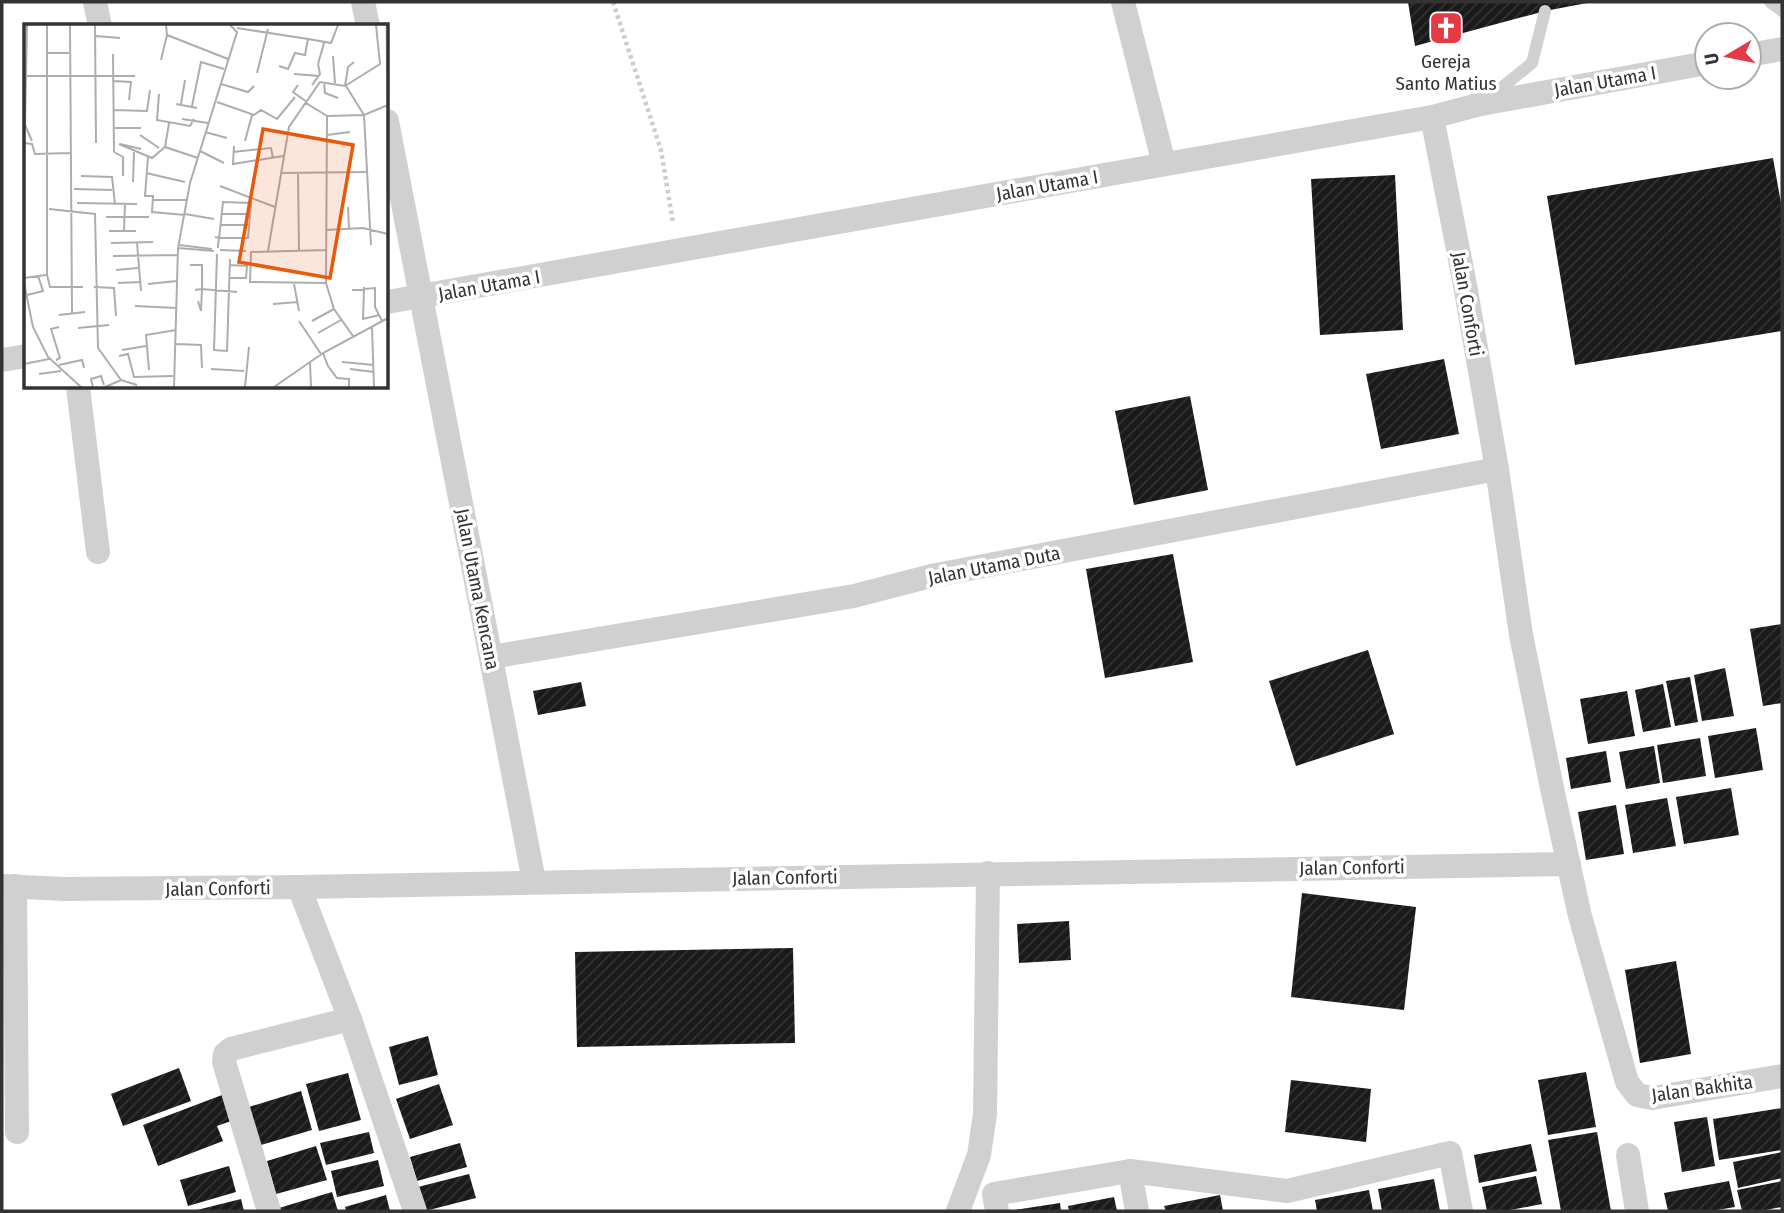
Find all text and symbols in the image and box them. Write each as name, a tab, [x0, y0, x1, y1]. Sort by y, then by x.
church icon: Gereja Santo Matius	[1427, 9, 1465, 47]
north arrow	[1693, 21, 1763, 91]
inset map	[24, 24, 388, 388]
place label: Gereja Santo Matius	[1395, 50, 1497, 95]
text: U	[1699, 51, 1724, 66]
street label: Jalan Utama I	[1552, 61, 1658, 102]
street label: Jalan Utama I	[994, 165, 1100, 206]
street label: Jalan Conforti	[1447, 250, 1488, 358]
street label: Jalan Utama I	[436, 265, 542, 306]
street label: Jalan Utama Kencana	[451, 507, 504, 672]
street label: Jalan Utama Duta	[926, 541, 1062, 590]
street label: Jalan Conforti	[1299, 855, 1405, 880]
street label: Jalan Conforti	[732, 865, 838, 890]
street label: Jalan Conforti	[165, 876, 271, 901]
street label: Jalan Bakhita	[1650, 1070, 1754, 1107]

